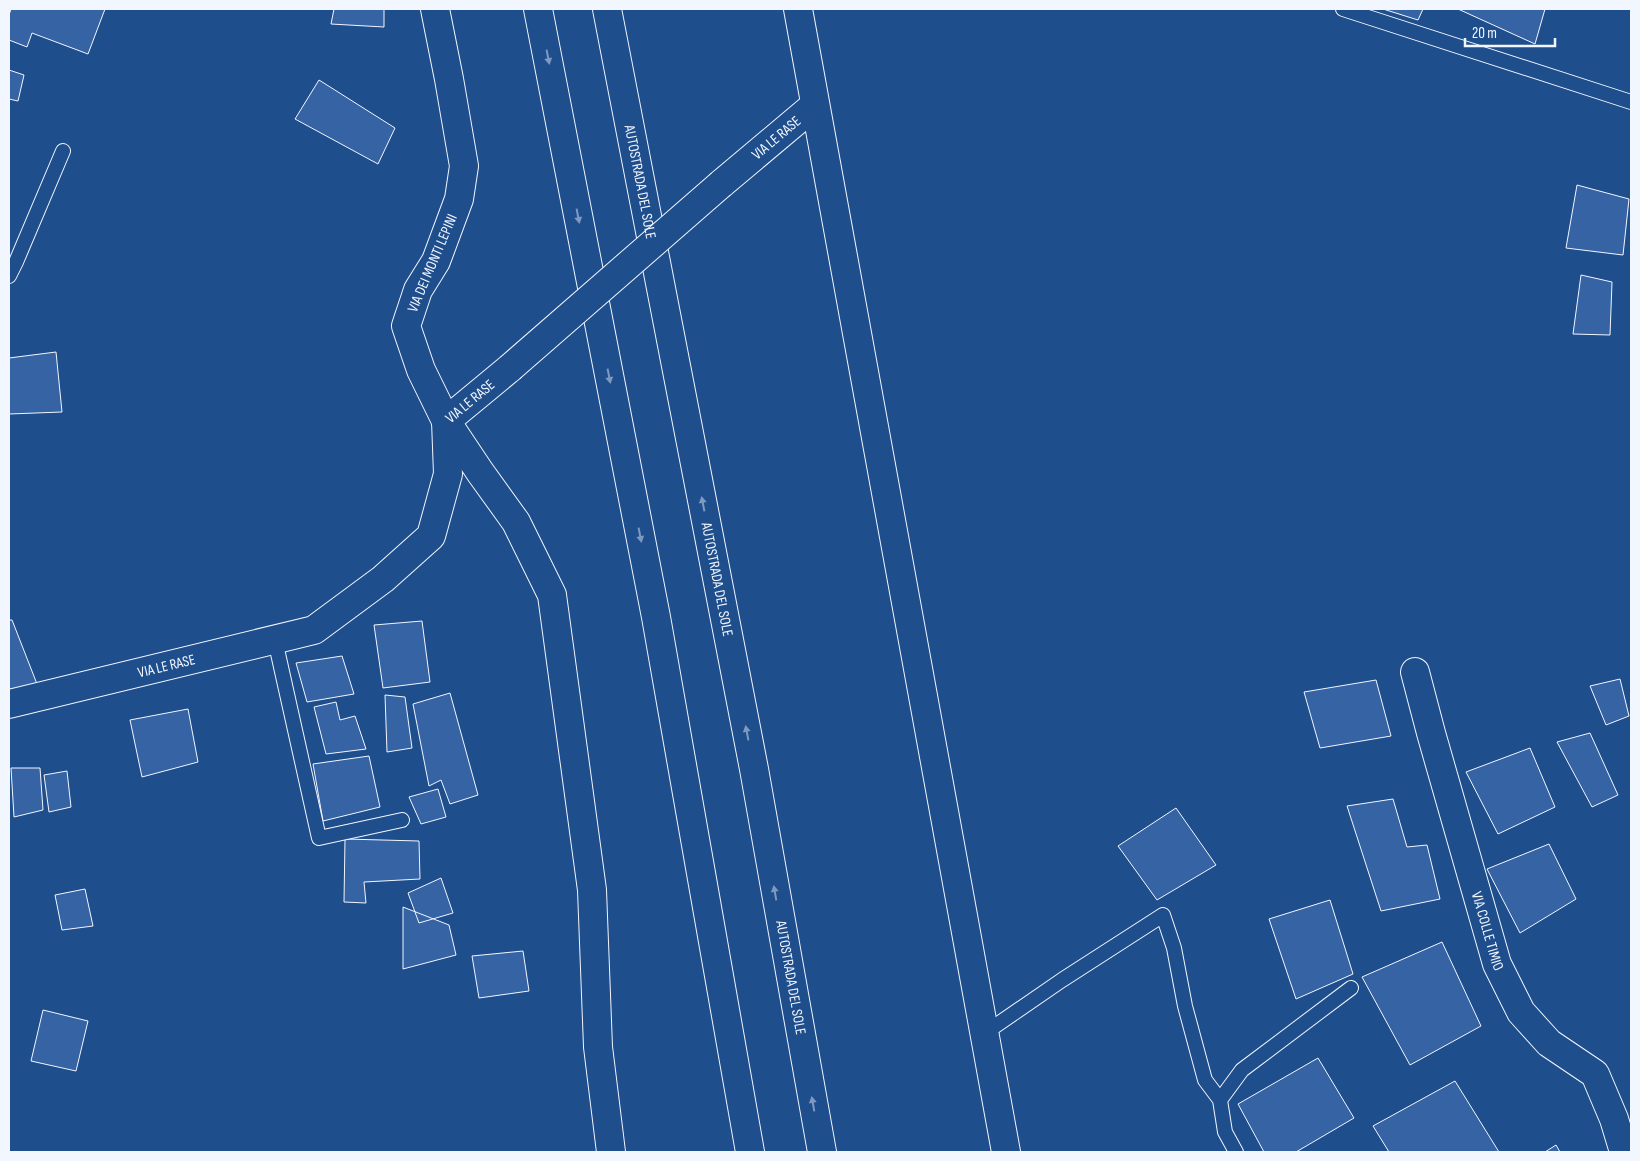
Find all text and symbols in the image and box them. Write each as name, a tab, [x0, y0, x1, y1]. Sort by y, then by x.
scale bar	[1465, 15, 1555, 47]
text: 20 m	[1472, 24, 1497, 43]
one-way arrow	[544, 49, 552, 65]
street label: VIA LE RASE	[748, 112, 805, 164]
street label: AUTOSTRADA DEL SOLE	[619, 122, 660, 240]
one-way arrow	[575, 209, 583, 225]
street label: VIA DEI MONTI LEPINI	[403, 211, 462, 315]
one-way arrow	[605, 368, 613, 383]
street label: VIA LE RASE	[442, 376, 499, 428]
one-way arrow	[699, 497, 707, 512]
street label: AUTOSTRADA DEL SOLE	[696, 520, 737, 638]
one-way arrow	[636, 528, 644, 543]
street label: VIA LE RASE	[136, 650, 197, 682]
one-way arrow	[743, 725, 751, 740]
one-way arrow	[770, 884, 778, 900]
street label: VIA COLLE TIMIO	[1467, 889, 1508, 974]
street label: AUTOSTRADA DEL SOLE	[771, 918, 810, 1036]
one-way arrow	[809, 1097, 817, 1112]

